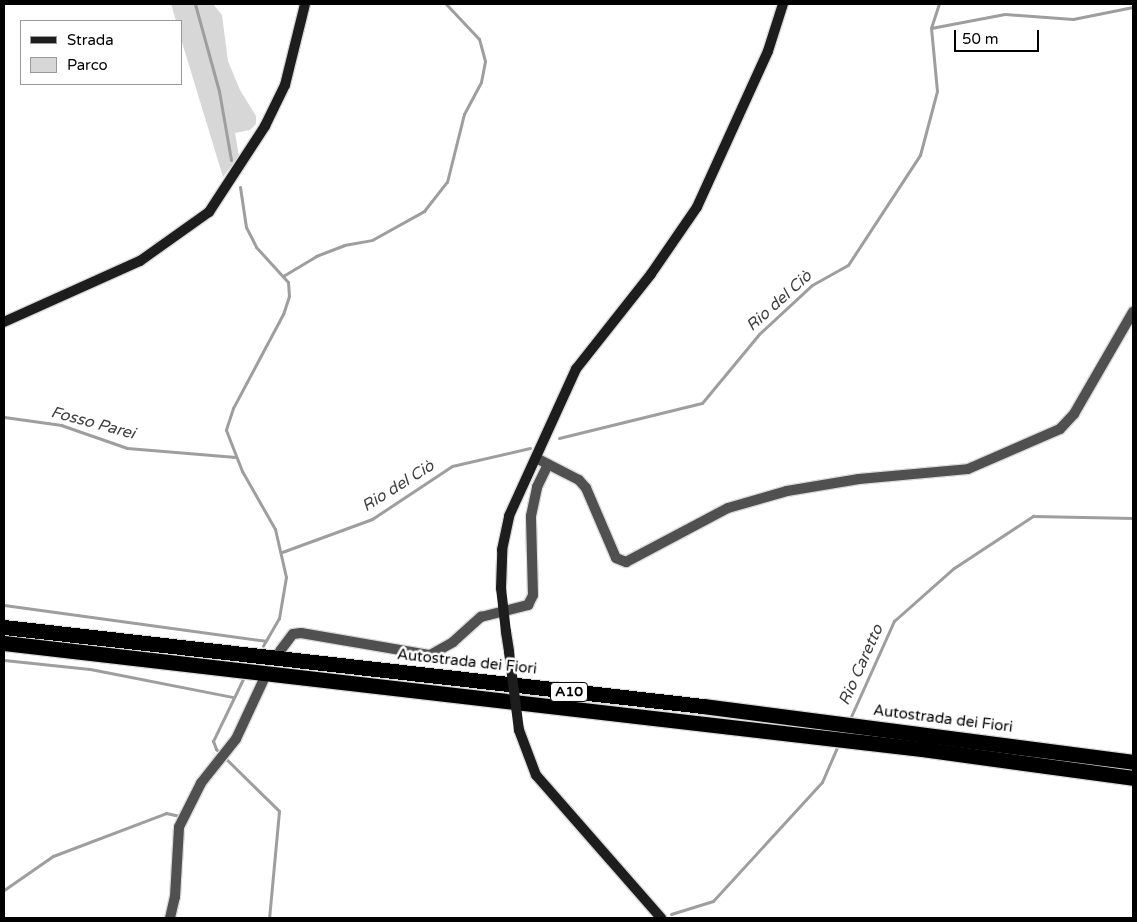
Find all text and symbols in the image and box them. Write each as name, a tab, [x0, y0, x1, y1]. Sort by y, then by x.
legend	[20, 20, 182, 85]
scale bar	[957, 20, 1042, 52]
text: 50 m	[962, 30, 999, 48]
text: Strada	[67, 31, 114, 49]
text: Parco	[67, 56, 108, 74]
water label: Rio del Ciò	[742, 267, 816, 335]
water label: Fosso Parei	[49, 403, 137, 443]
water label: Rio del Ciò	[358, 456, 438, 516]
water label: Rio Caretto	[835, 622, 887, 708]
street label: Autostrada dei Fiori	[396, 646, 538, 678]
road number: A10	[549, 680, 589, 704]
street label: Autostrada dei Fiori	[872, 702, 1014, 736]

